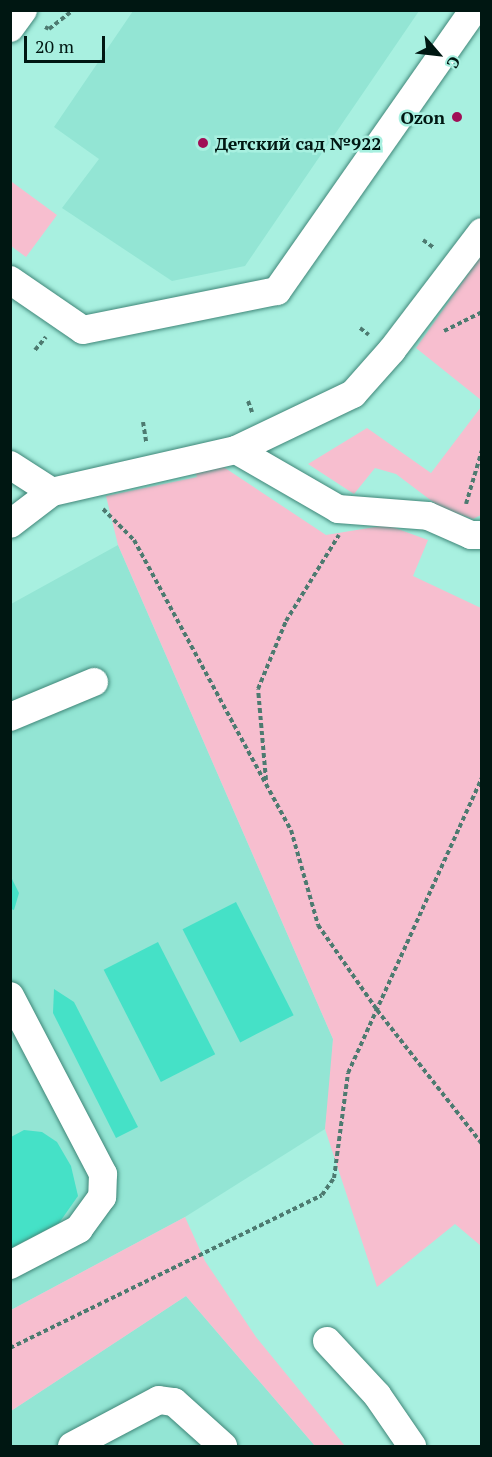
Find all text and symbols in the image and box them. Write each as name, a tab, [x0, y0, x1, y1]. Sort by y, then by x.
scale bar	[27, 24, 108, 62]
north arrow	[408, 24, 468, 84]
text: 20 m	[35, 34, 74, 58]
text: С	[442, 53, 466, 72]
place label: Ozon	[400, 106, 445, 128]
marker: Ozon	[450, 110, 464, 124]
place label: Детский сад №922	[215, 132, 381, 154]
marker: Детский сад №922	[196, 136, 210, 150]

